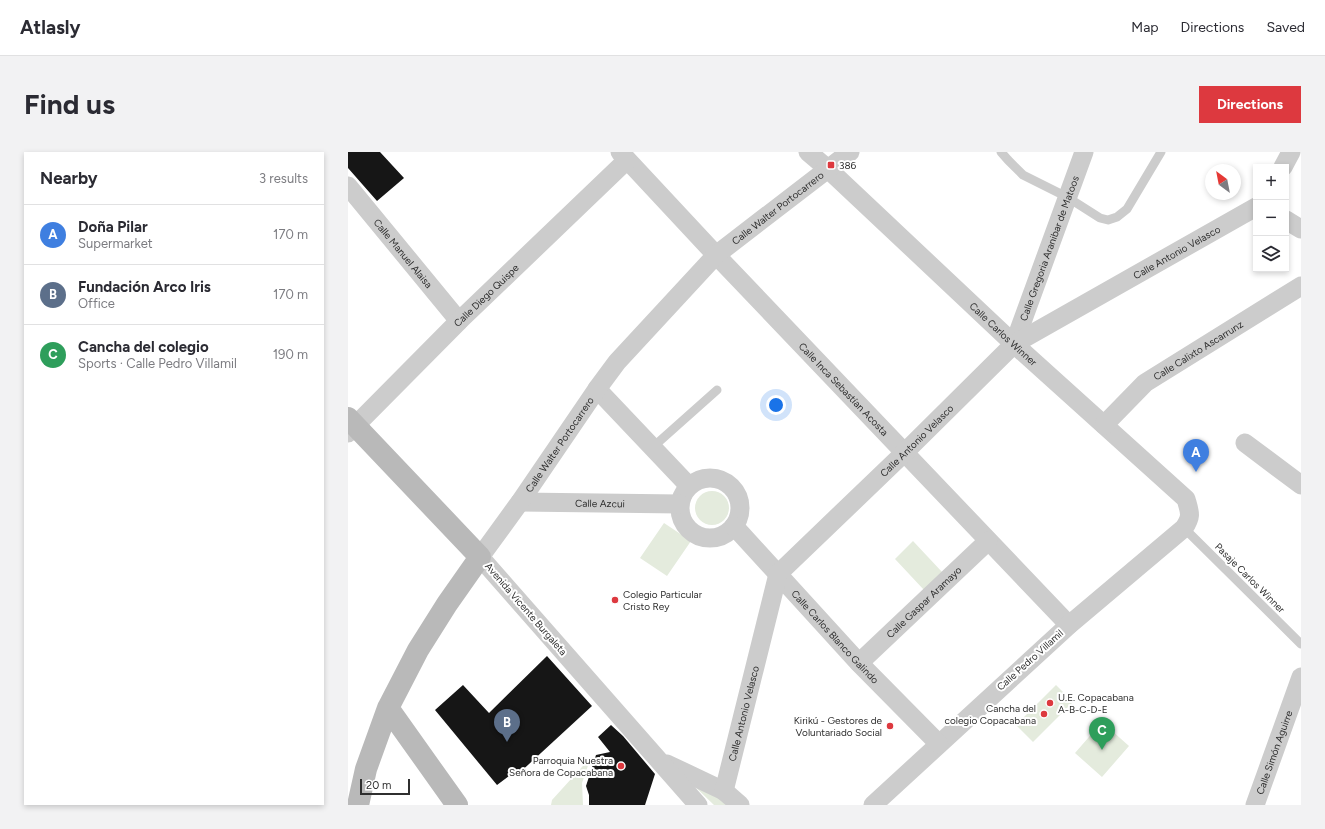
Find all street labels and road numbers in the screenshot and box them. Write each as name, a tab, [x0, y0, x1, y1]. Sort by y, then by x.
street label: Calle Walter Portocarrero	[729, 168, 826, 247]
street label: Calle Gregoria Aranibar de Matoos	[1017, 173, 1081, 323]
street label: Calle Manuel Alaisa	[371, 216, 436, 290]
street label: Calle Antonio Velasco	[1131, 222, 1223, 282]
street label: Calle Diego Quispe	[451, 261, 522, 329]
street label: Calle Carlos Winner	[967, 299, 1040, 369]
street label: Calle Calixto Ascarrunz	[1151, 317, 1245, 383]
street label: Calle Inca Sebastían Acosta	[796, 340, 891, 438]
street label: Calle Walter Portocarrero	[522, 394, 597, 495]
street label: Calle Antonio Velasco	[877, 401, 956, 479]
street label: Calle Azcui	[575, 496, 625, 510]
street label: Pasaje Carlos Winner	[1212, 540, 1288, 616]
street label: Avenida Vicente Burgaleta	[482, 560, 570, 658]
street label: Calle Gaspar Aramayo	[883, 563, 964, 641]
street label: Calle Carlos Blanco Galindo	[789, 587, 882, 686]
street label: Calle Pedro Villamil	[994, 627, 1066, 693]
street label: Calle Antonio Velasco	[725, 664, 762, 763]
street label: Calle Simón Aguirre	[1253, 708, 1295, 796]

